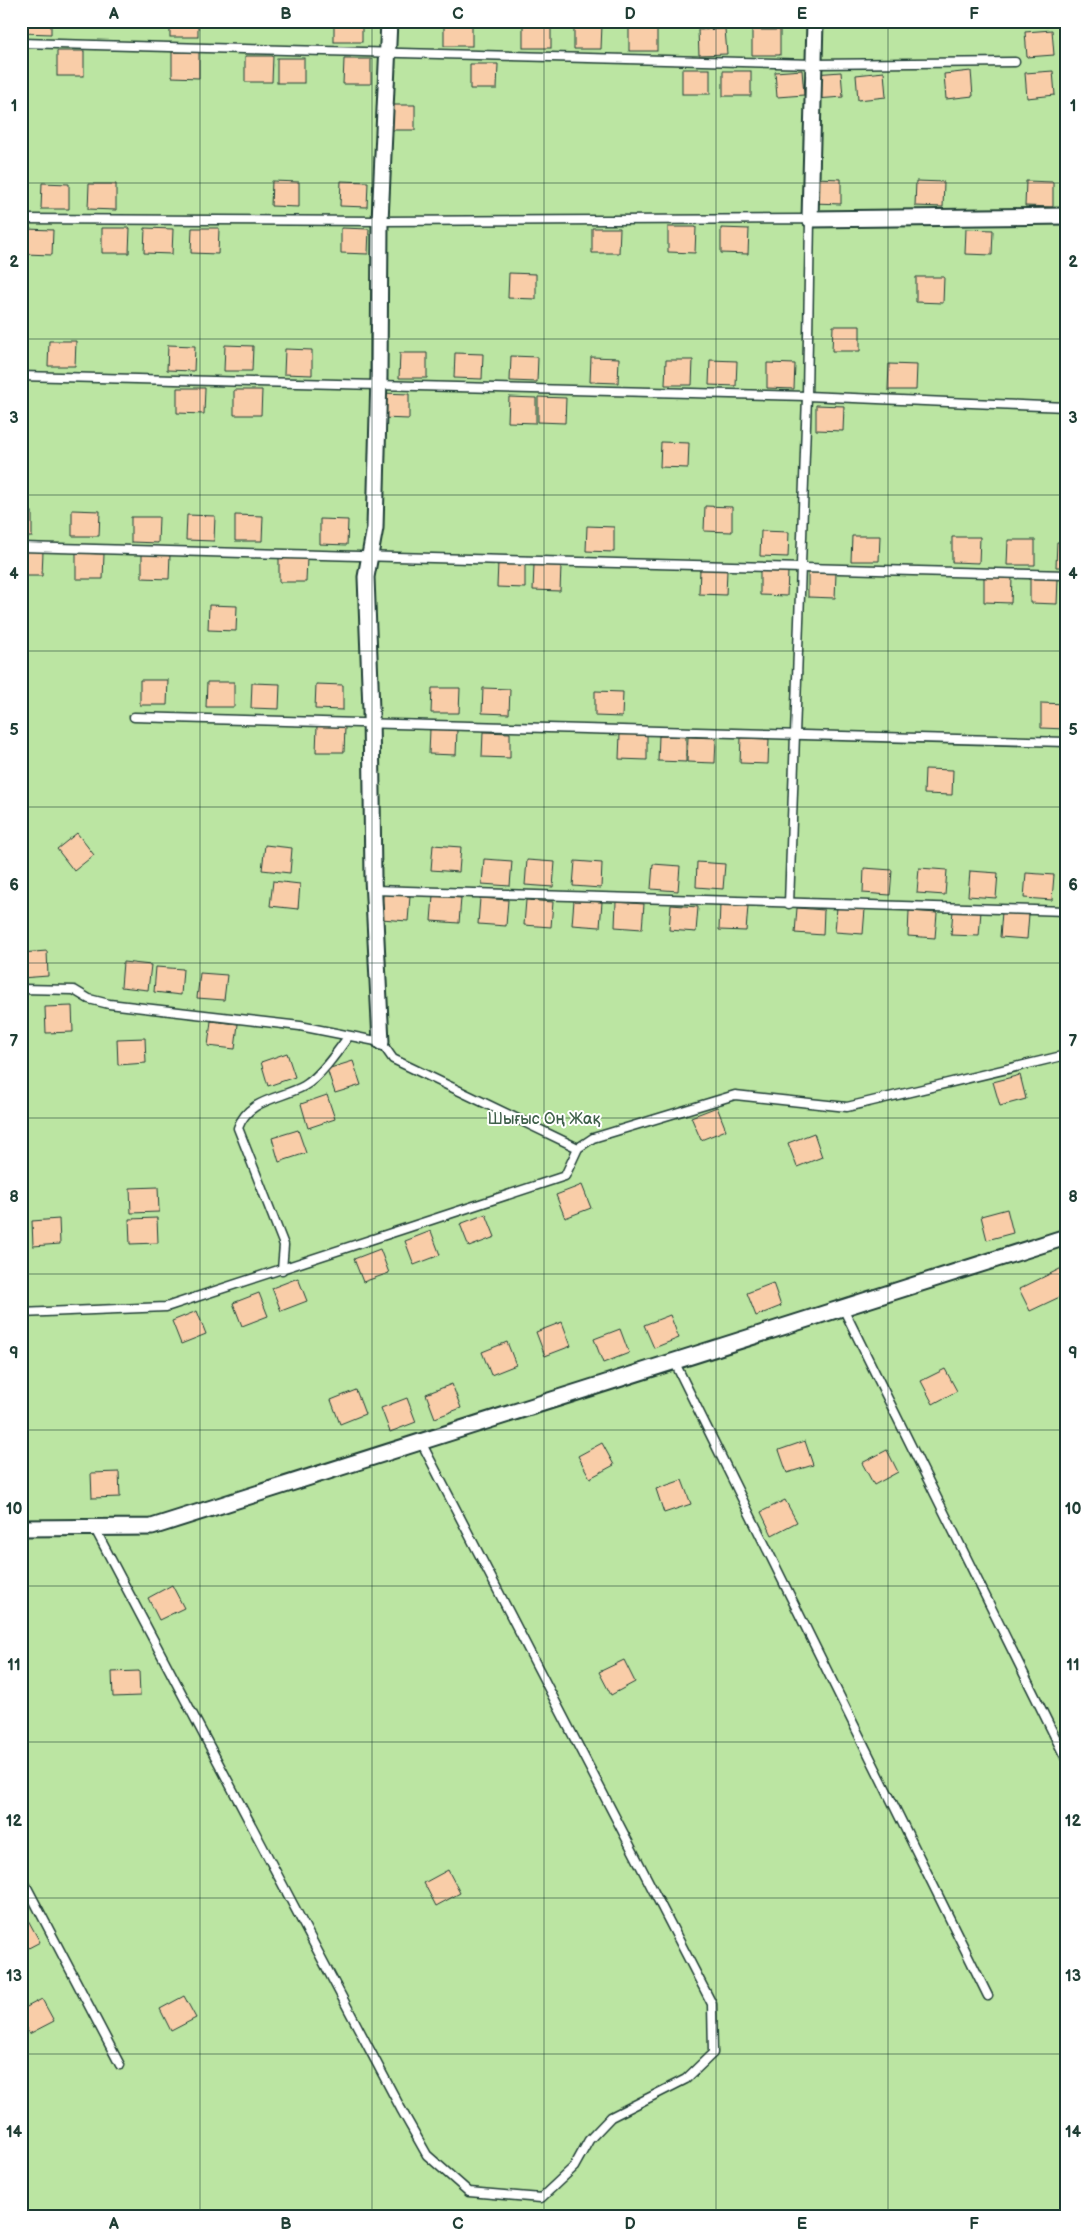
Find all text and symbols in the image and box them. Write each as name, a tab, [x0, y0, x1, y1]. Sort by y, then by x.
text: A	[108, 5, 119, 24]
text: B	[280, 5, 292, 24]
text: C	[452, 5, 464, 24]
text: D	[624, 5, 636, 24]
text: E	[797, 5, 807, 24]
text: F	[969, 5, 979, 24]
text: 1	[11, 97, 17, 116]
text: 1	[1070, 97, 1076, 116]
text: 2	[9, 253, 19, 272]
text: 2	[1068, 253, 1078, 272]
text: 3	[9, 409, 19, 428]
text: 3	[1068, 409, 1078, 428]
text: 4	[9, 565, 19, 584]
text: 4	[1068, 565, 1078, 584]
text: 5	[9, 721, 19, 740]
text: 5	[1068, 721, 1078, 740]
text: 6	[9, 876, 19, 895]
text: 6	[1068, 876, 1078, 895]
text: 7	[10, 1032, 19, 1051]
text: 7	[1069, 1032, 1078, 1051]
park label: Шығыс Оң Жақ	[488, 1110, 601, 1129]
text: 8	[9, 1188, 19, 1207]
text: 8	[1068, 1188, 1078, 1207]
text: 9	[9, 1344, 19, 1363]
text: 9	[1068, 1344, 1078, 1363]
text: 10	[6, 1500, 22, 1519]
text: 10	[1065, 1500, 1081, 1519]
text: 11	[7, 1656, 21, 1675]
text: 11	[1066, 1656, 1080, 1675]
text: 12	[6, 1812, 23, 1831]
text: 12	[1065, 1812, 1082, 1831]
text: 13	[6, 1967, 22, 1986]
text: 13	[1065, 1967, 1081, 1986]
text: 14	[6, 2123, 23, 2142]
text: 14	[1065, 2123, 1082, 2142]
text: A	[108, 2215, 119, 2234]
text: B	[280, 2215, 292, 2234]
text: C	[452, 2215, 464, 2234]
text: D	[624, 2215, 636, 2234]
text: E	[797, 2215, 807, 2234]
text: F	[969, 2215, 979, 2234]

